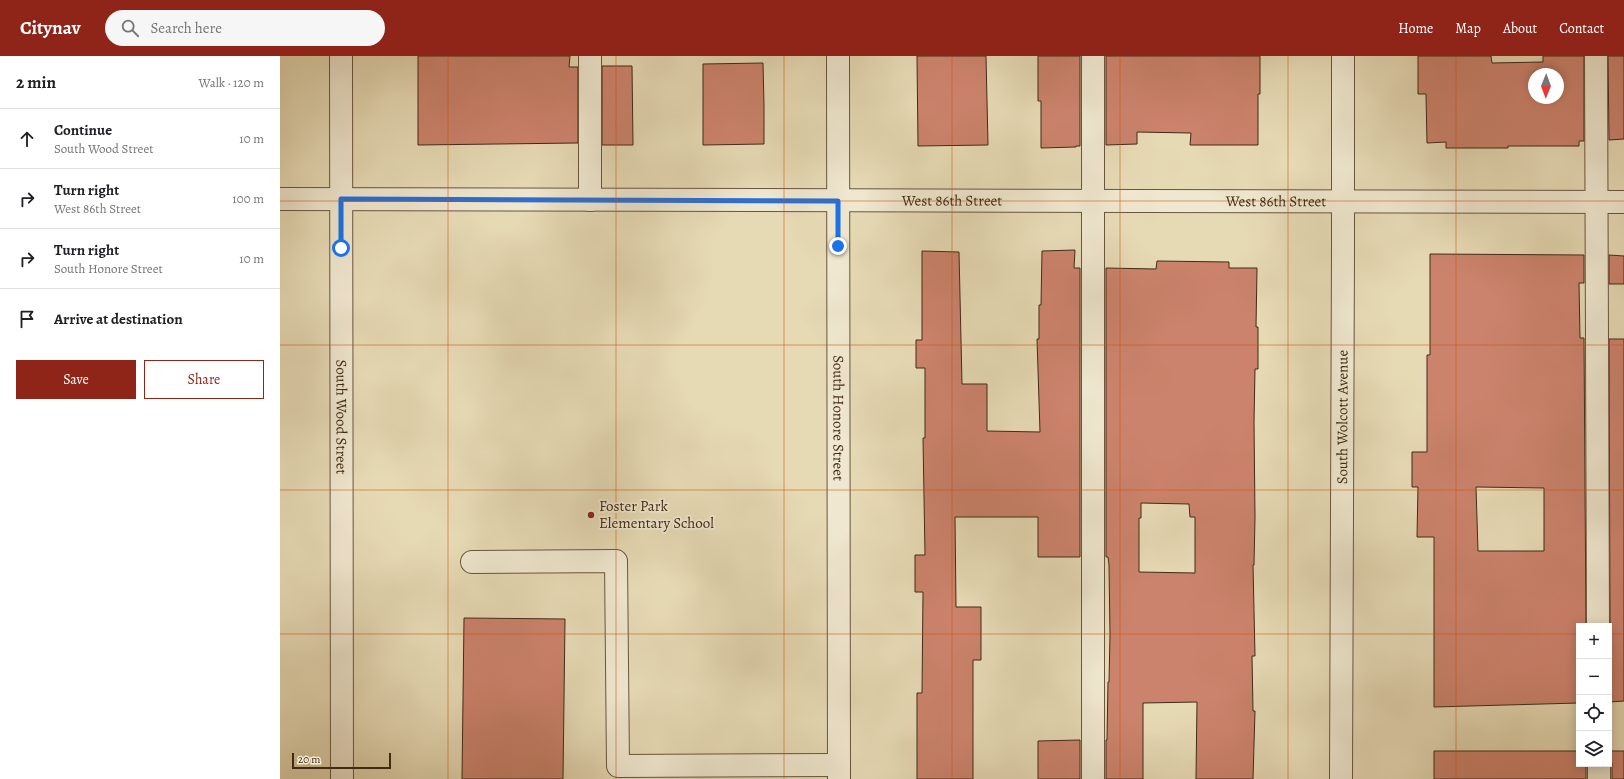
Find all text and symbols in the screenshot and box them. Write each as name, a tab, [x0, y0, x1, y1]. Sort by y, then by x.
search box	[105, 10, 385, 46]
text: Citynav	[20, 15, 81, 41]
icon: search	[119, 17, 141, 39]
text: Search here	[151, 18, 222, 38]
text: Home	[1398, 19, 1433, 38]
text: Map	[1455, 19, 1481, 38]
text: About	[1503, 19, 1537, 38]
text: Contact	[1559, 19, 1604, 38]
north arrow	[1528, 68, 1564, 104]
text: 2 min	[16, 71, 56, 94]
text: Walk · 120 m	[199, 74, 264, 91]
text: Continue	[54, 120, 112, 140]
icon: ahead	[16, 128, 38, 150]
text: 10 m	[239, 130, 264, 147]
text: South Wood Street	[54, 140, 154, 157]
text: Turn right	[54, 180, 119, 200]
icon: right	[16, 188, 38, 210]
text: 100 m	[232, 190, 264, 207]
street label: West 86th Street	[901, 190, 1002, 211]
street label: West 86th Street	[1225, 191, 1326, 211]
text: West 86th Street	[54, 200, 141, 217]
route end	[829, 237, 847, 255]
route start	[332, 239, 350, 257]
text: Turn right	[54, 240, 119, 260]
icon: right	[16, 248, 38, 270]
text: 10 m	[239, 250, 264, 267]
text: South Honore Street	[54, 260, 163, 277]
icon: arrive	[16, 308, 38, 330]
text: Arrive at destination	[54, 309, 183, 329]
street label: South Wolcott Avenue	[1332, 349, 1353, 484]
street label: South Honore Street	[828, 355, 849, 481]
street label: South Wood Street	[331, 359, 352, 475]
button: Save	[16, 360, 136, 399]
button: Share	[144, 360, 264, 399]
place label: Foster Park Elementary School	[599, 496, 714, 533]
marker: Foster Park Elementary School	[586, 510, 596, 520]
map controls	[1576, 623, 1612, 767]
button: +	[1576, 623, 1612, 659]
button: −	[1576, 659, 1612, 695]
button: locate	[1576, 695, 1612, 731]
button: layers	[1576, 731, 1612, 767]
scale bar	[292, 751, 391, 770]
text: 20 m	[298, 752, 320, 767]

